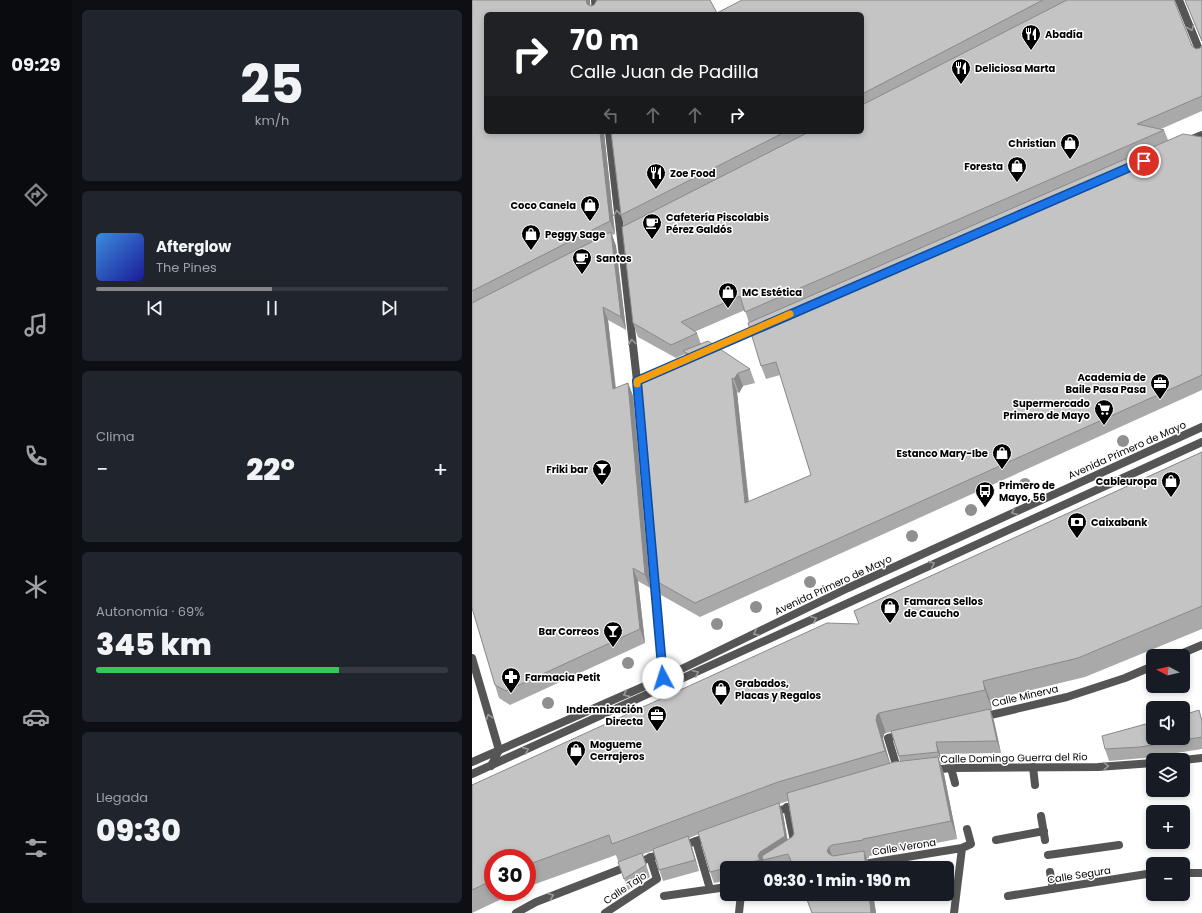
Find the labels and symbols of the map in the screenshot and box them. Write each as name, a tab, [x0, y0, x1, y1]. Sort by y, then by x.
restaurant icon: Abadía	[1020, 23, 1042, 51]
one-way arrow	[1186, 25, 1194, 32]
place label: Abadía	[1045, 27, 1083, 42]
restaurant icon: Deliciosa Marta	[950, 57, 972, 85]
place label: Deliciosa Marta	[975, 61, 1055, 76]
shop icon: Christian	[1059, 132, 1081, 160]
place label: Christian	[1008, 136, 1056, 151]
pin	[1127, 144, 1161, 178]
shop icon: Foresta	[1006, 155, 1028, 183]
place label: Foresta	[964, 159, 1003, 174]
restaurant icon: Zoe Food	[645, 162, 667, 190]
place label: Zoe Food	[670, 166, 716, 181]
shop icon: Coco Canela	[579, 194, 601, 222]
place label: Coco Canela	[510, 198, 576, 213]
one-way arrow	[613, 210, 622, 216]
place label: Cafetería Piscolabis Pérez Galdós	[666, 210, 769, 237]
cafe icon: Cafetería Piscolabis Pérez Galdós	[641, 212, 663, 240]
shop icon: Peggy Sage	[520, 223, 542, 251]
place label: Peggy Sage	[545, 227, 605, 242]
cafe icon: Santos	[571, 247, 593, 275]
place label: Santos	[596, 251, 632, 266]
shop icon: MC Estética	[717, 281, 739, 309]
place label: MC Estética	[742, 285, 802, 300]
one-way arrow	[628, 339, 637, 345]
place label: Academia de Baile Pasa Pasa	[1066, 370, 1146, 397]
office icon: Academia de Baile Pasa Pasa	[1149, 372, 1171, 400]
place label: Supermercado Primero de Mayo	[1003, 396, 1091, 423]
supermarket icon: Supermercado Primero de Mayo	[1093, 398, 1115, 426]
street label: Avenida Primero de Mayo	[1066, 417, 1188, 483]
shop icon: Estanco Mary-Ibe	[991, 442, 1013, 470]
place label: Estanco Mary-Ibe	[897, 446, 988, 461]
bar icon: Friki bar	[591, 458, 613, 486]
place label: Friki bar	[546, 462, 589, 477]
shop icon: Cableuropa	[1160, 470, 1182, 498]
place label: Cableuropa	[1096, 474, 1157, 489]
place label: Primero de Mayo, 56	[999, 478, 1055, 505]
bus stop icon: Primero de Mayo, 56	[974, 480, 996, 508]
one-way arrow	[1010, 508, 1017, 516]
bank icon: Caixabank	[1066, 511, 1088, 539]
place label: Caixabank	[1091, 515, 1148, 530]
street label: Avenida Primero de Mayo	[772, 551, 894, 619]
one-way arrow	[928, 561, 935, 569]
place label: Famarca Sellos de Caucho	[904, 594, 983, 621]
shop icon: Famarca Sellos de Caucho	[879, 596, 901, 624]
one-way arrow	[809, 616, 817, 624]
bar icon: Bar Correos	[602, 620, 624, 648]
place label: Bar Correos	[539, 624, 599, 639]
one-way arrow	[753, 628, 761, 636]
north arrow	[1146, 649, 1190, 693]
position arrow	[642, 657, 684, 699]
pharmacy icon: Farmacia Petit	[500, 666, 522, 694]
place label: Farmacia Petit	[525, 670, 600, 685]
one-way arrow	[691, 670, 699, 678]
place label: Grabados, Placas y Regalos	[735, 676, 822, 703]
shop icon: Grabados, Placas y Regalos	[710, 678, 732, 706]
street label: Calle Minerva	[990, 681, 1060, 711]
one-way arrow	[623, 690, 630, 698]
place label: Indemnización Directa	[566, 702, 643, 729]
office icon: Indemnización Directa	[646, 704, 668, 732]
one-way arrow	[485, 713, 494, 720]
place label: Mogueme Cerrajeros	[590, 737, 645, 764]
shop icon: Mogueme Cerrajeros	[565, 739, 587, 767]
one-way arrow	[522, 747, 530, 755]
street label: Calle Domingo Guerra del Río	[940, 749, 1088, 767]
one-way arrow	[1103, 762, 1109, 771]
street label: Calle Verona	[871, 835, 937, 859]
speed limit sign: 30	[484, 849, 536, 901]
street label: Calle Segura	[1046, 863, 1112, 887]
street label: Calle Tajo	[600, 868, 650, 908]
one-way arrow	[548, 893, 555, 901]

